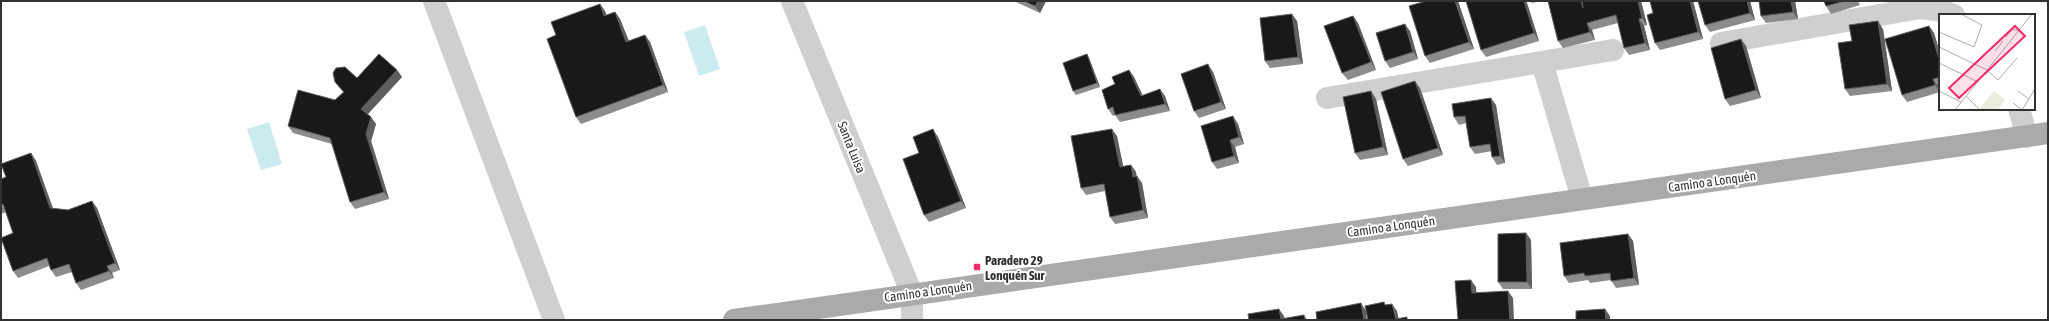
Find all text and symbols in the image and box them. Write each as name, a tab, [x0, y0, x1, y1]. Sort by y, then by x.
inset map	[1939, 14, 2035, 110]
street label: Santa Luisa	[834, 119, 869, 175]
street label: Camino a Lonquén	[1667, 168, 1757, 195]
street label: Camino a Lonquén	[1346, 213, 1436, 240]
place label: Paradero 29 Lonquén Sur	[985, 253, 1046, 283]
marker: Paradero 29 Lonquén Sur	[972, 262, 982, 272]
street label: Camino a Lonquén	[883, 278, 973, 305]

